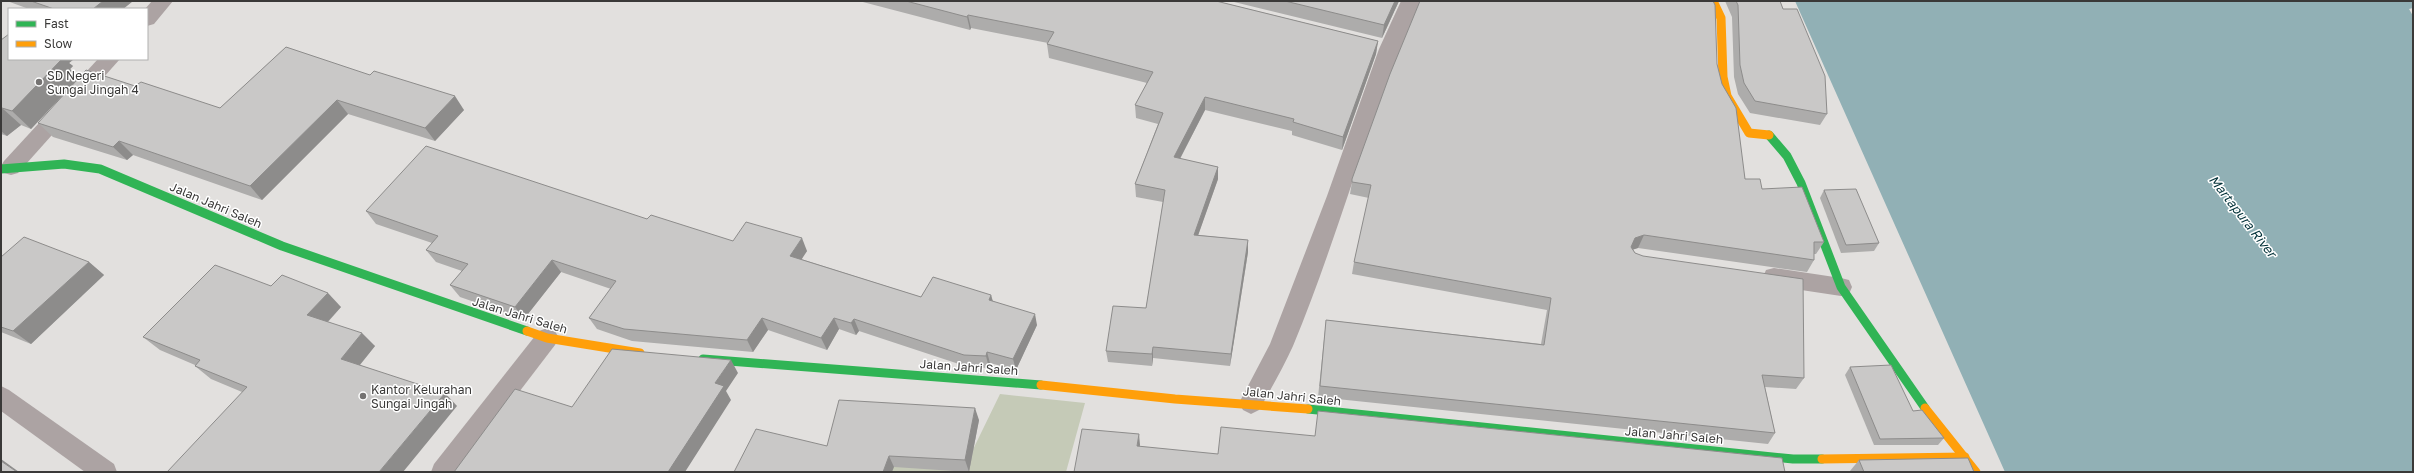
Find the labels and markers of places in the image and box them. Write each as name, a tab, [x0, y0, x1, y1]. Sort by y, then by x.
place label: SD Negeri Sungai Jingah 4	[47, 68, 139, 97]
marker: SD Negeri Sungai Jingah 4	[34, 77, 44, 87]
place label: Kantor Kelurahan Sungai Jingah	[371, 382, 472, 411]
marker: Kantor Kelurahan Sungai Jingah	[358, 391, 368, 401]

